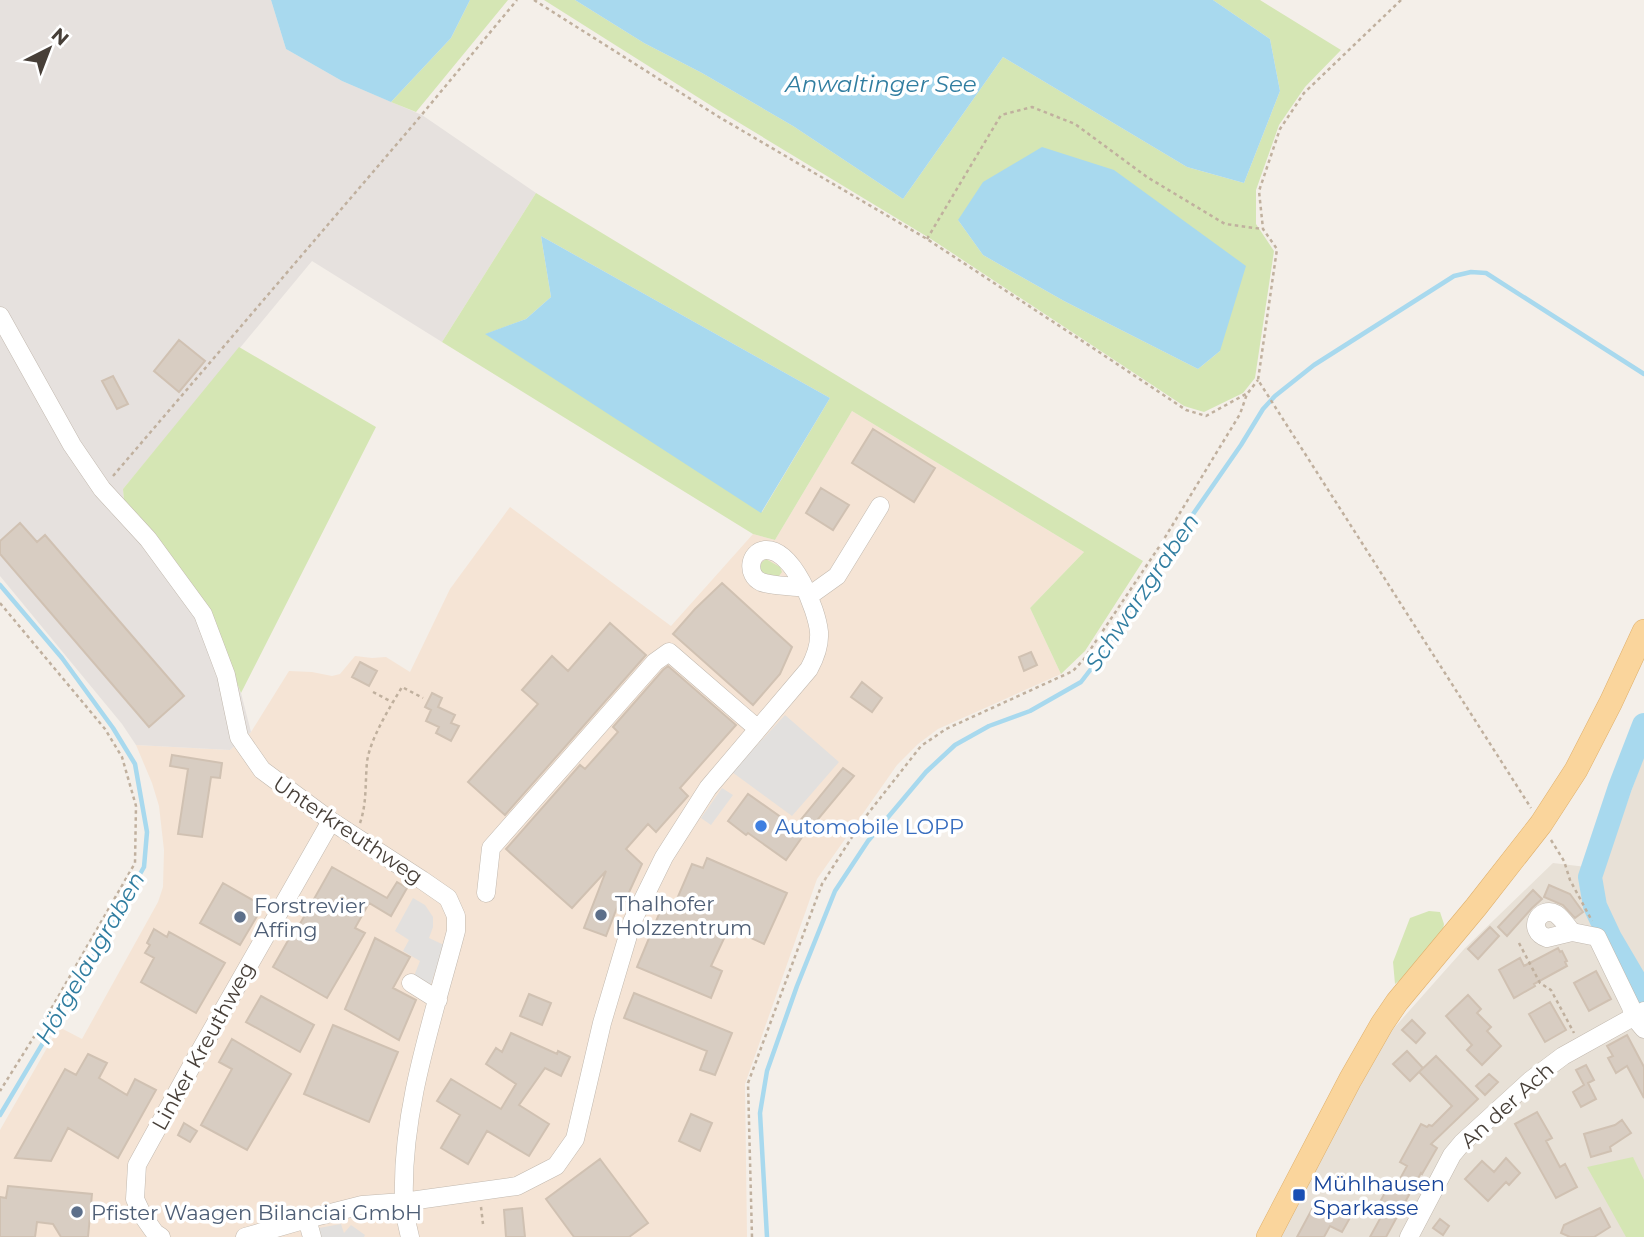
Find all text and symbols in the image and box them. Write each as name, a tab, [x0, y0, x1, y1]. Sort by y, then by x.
north arrow	[14, 14, 84, 84]
text: N	[47, 23, 73, 50]
water label: Anwaltinger See	[783, 70, 977, 98]
water label: Schwarzgraben	[1079, 508, 1205, 676]
street label: Unterkreuthweg	[268, 771, 428, 889]
place label: Automobile LOPP	[775, 814, 964, 839]
marker: Automobile LOPP	[753, 818, 769, 834]
water label: Hörgelaugraben	[29, 867, 151, 1049]
place label: Thalhofer Holzzentrum	[615, 891, 752, 940]
place label: Forstrevier Affing	[254, 893, 366, 942]
marker: Thalhofer Holzzentrum	[593, 907, 609, 923]
marker: Forstrevier Affing	[232, 909, 248, 925]
street label: Linker Kreuthweg	[146, 958, 260, 1134]
street label: An der Ach	[1455, 1057, 1559, 1153]
place label: Mühlhausen Sparkasse	[1313, 1171, 1445, 1220]
marker: Mühlhausen Sparkasse	[1291, 1187, 1307, 1203]
place label: Pfister Waagen Bilanciai GmbH	[91, 1200, 422, 1225]
marker: Pfister Waagen Bilanciai GmbH	[69, 1204, 85, 1220]

